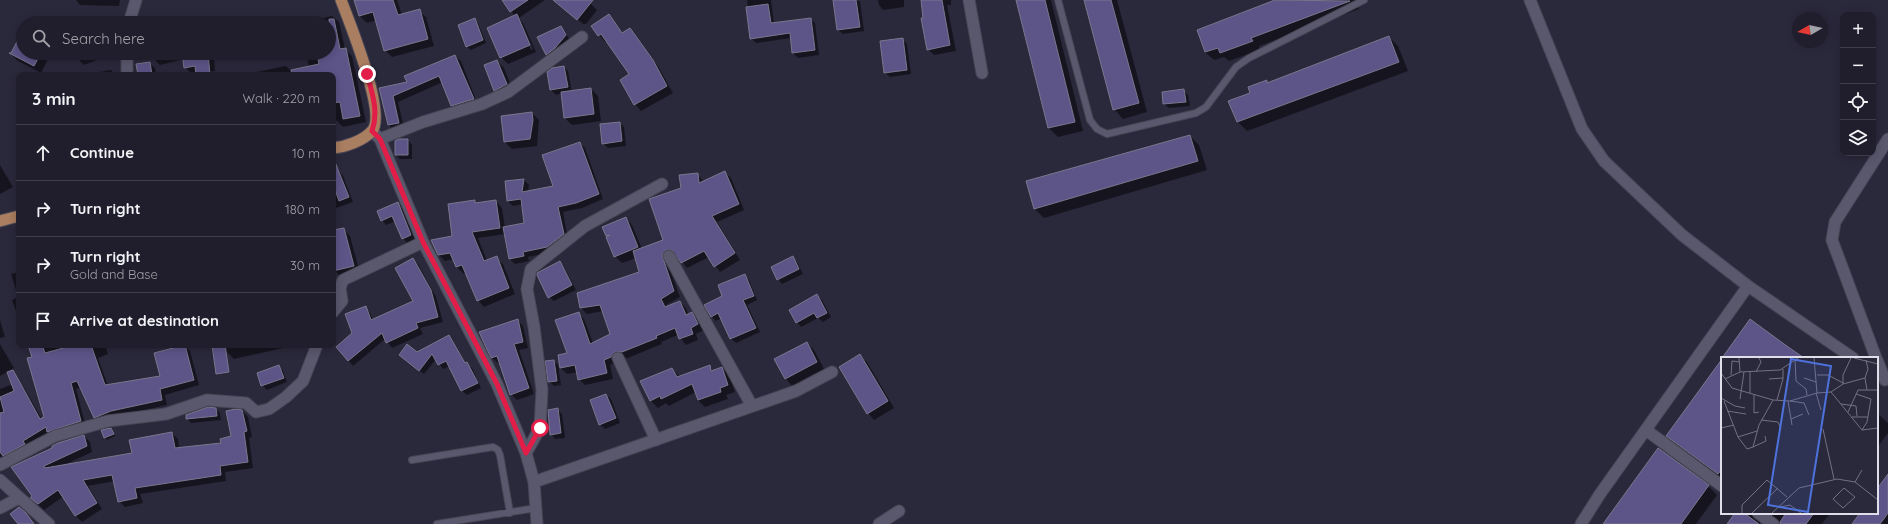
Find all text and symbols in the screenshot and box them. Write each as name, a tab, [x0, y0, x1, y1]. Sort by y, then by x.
north arrow	[1792, 12, 1828, 48]
map controls	[1840, 12, 1876, 156]
button: +	[1840, 12, 1876, 48]
search box	[16, 16, 336, 60]
icon: search	[30, 27, 52, 49]
text: Search here	[62, 29, 145, 48]
button: −	[1840, 48, 1876, 84]
route end	[358, 65, 376, 83]
button: locate	[1840, 84, 1876, 120]
text: 3 min	[32, 88, 76, 109]
text: Walk · 220 m	[243, 90, 320, 106]
button: layers	[1840, 120, 1876, 156]
icon: ahead	[32, 142, 54, 164]
text: Continue	[70, 143, 134, 162]
text: 10 m	[292, 145, 320, 161]
icon: right	[32, 198, 54, 220]
text: Turn right	[70, 199, 141, 218]
text: 180 m	[285, 201, 320, 217]
text: Turn right	[70, 247, 141, 266]
icon: right	[32, 254, 54, 276]
text: 30 m	[290, 257, 320, 273]
text: Gold and Base	[70, 266, 158, 282]
icon: arrive	[32, 310, 54, 332]
text: Arrive at destination	[70, 311, 219, 330]
inset map	[1721, 357, 1878, 514]
route start	[531, 419, 549, 437]

